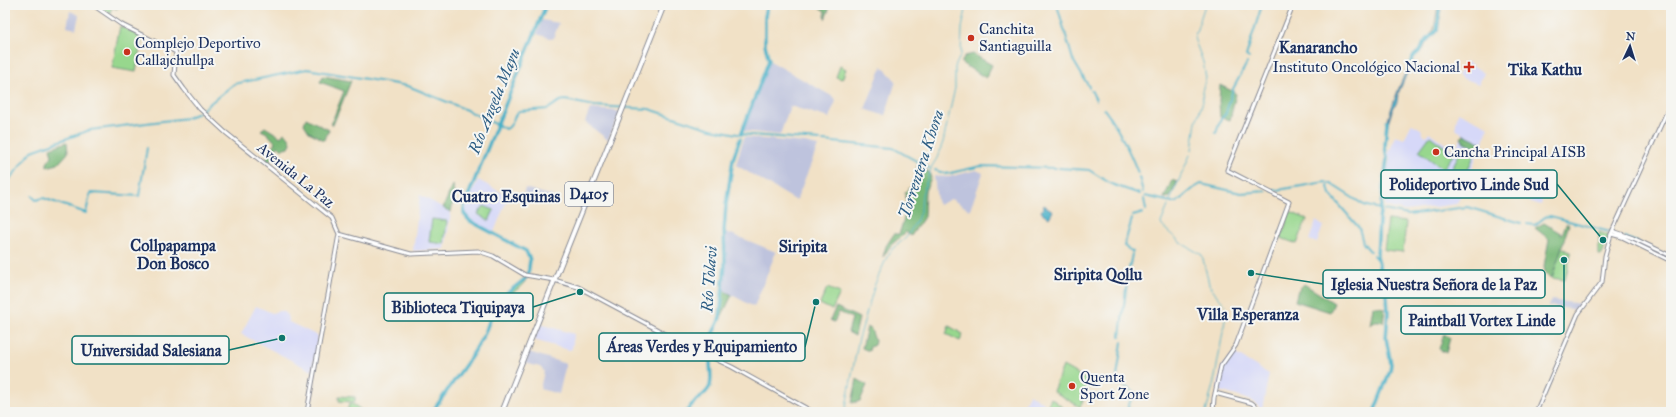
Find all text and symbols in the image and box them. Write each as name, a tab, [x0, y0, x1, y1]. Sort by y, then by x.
place label: Canchita Santiaguilla	[979, 20, 1052, 55]
north arrow	[1610, 26, 1650, 66]
text: N	[1626, 30, 1636, 43]
marker: Canchita Santiaguilla	[966, 33, 976, 43]
place label: Complejo Deportivo Callajchullpa	[135, 34, 261, 69]
district label: Kanarancho	[1279, 38, 1357, 57]
water label: Río Angela Mayu	[464, 46, 524, 157]
marker: Complejo Deportivo Callajchullpa	[122, 47, 132, 57]
place label: Instituto Oncológico Nacional	[1272, 58, 1461, 76]
district label: Tika Kathu	[1507, 60, 1583, 79]
marker: Instituto Oncológico Nacional	[1463, 61, 1475, 73]
water label: Torrentera Khora	[895, 107, 948, 221]
street label: Avenida La Paz	[253, 138, 338, 212]
place label: Cancha Principal AISB	[1444, 143, 1586, 161]
marker: Cancha Principal AISB	[1431, 147, 1441, 157]
callout: Polideportivo Linde Sud	[1381, 170, 1557, 198]
text: Polideportivo Linde Sud	[1389, 175, 1550, 195]
road number: D4105	[565, 182, 613, 206]
district label: Cuatro Esquinas	[452, 187, 560, 207]
district label: Collpapampa Don Bosco	[130, 236, 217, 273]
district label: Siripita	[779, 237, 829, 257]
water label: Río Tolavi	[697, 245, 721, 314]
district label: Siripita Qollu	[1054, 265, 1143, 285]
callout: Iglesia Nuestra Señora de la Paz	[1323, 270, 1545, 298]
text: Iglesia Nuestra Señora de la Paz	[1331, 275, 1538, 295]
callout: Biblioteca Tiquipaya	[384, 293, 533, 321]
text: Biblioteca Tiquipaya	[391, 298, 526, 318]
district label: Villa Esperanza	[1196, 305, 1300, 325]
callout: Paintball Vortex Linde	[1401, 306, 1564, 334]
text: Paintball Vortex Linde	[1408, 311, 1556, 330]
callout: Áreas Verdes y Equipamiento	[599, 333, 805, 361]
text: Áreas Verdes y Equipamiento	[606, 335, 797, 357]
callout: Universidad Salesiana	[72, 336, 229, 364]
text: Universidad Salesiana	[80, 341, 223, 360]
place label: Quenta Sport Zone	[1080, 368, 1149, 403]
marker: Quenta Sport Zone	[1067, 381, 1077, 391]

